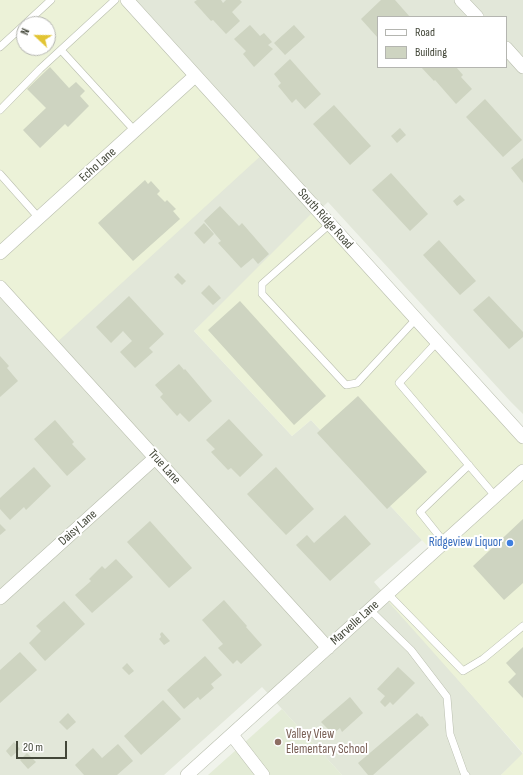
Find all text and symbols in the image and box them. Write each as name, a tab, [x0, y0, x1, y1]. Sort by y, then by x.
north arrow	[16, 16, 56, 56]
legend	[377, 16, 507, 68]
text: Road	[415, 25, 435, 40]
text: N	[18, 27, 32, 37]
text: Building	[415, 45, 447, 60]
street label: Echo Lane	[76, 144, 120, 186]
street label: South Ridge Road	[294, 186, 356, 252]
street label: True Lane	[144, 446, 184, 488]
street label: Daisy Lane	[56, 507, 100, 549]
place label: Ridgeview Liquor	[429, 535, 502, 551]
marker: Ridgeview Liquor	[505, 538, 515, 548]
street label: Marvelle Lane	[328, 597, 382, 649]
place label: Valley View Elementary School	[286, 727, 368, 758]
scale bar	[18, 733, 69, 759]
marker: Valley View Elementary School	[273, 737, 283, 747]
text: 20 m	[23, 740, 43, 755]

